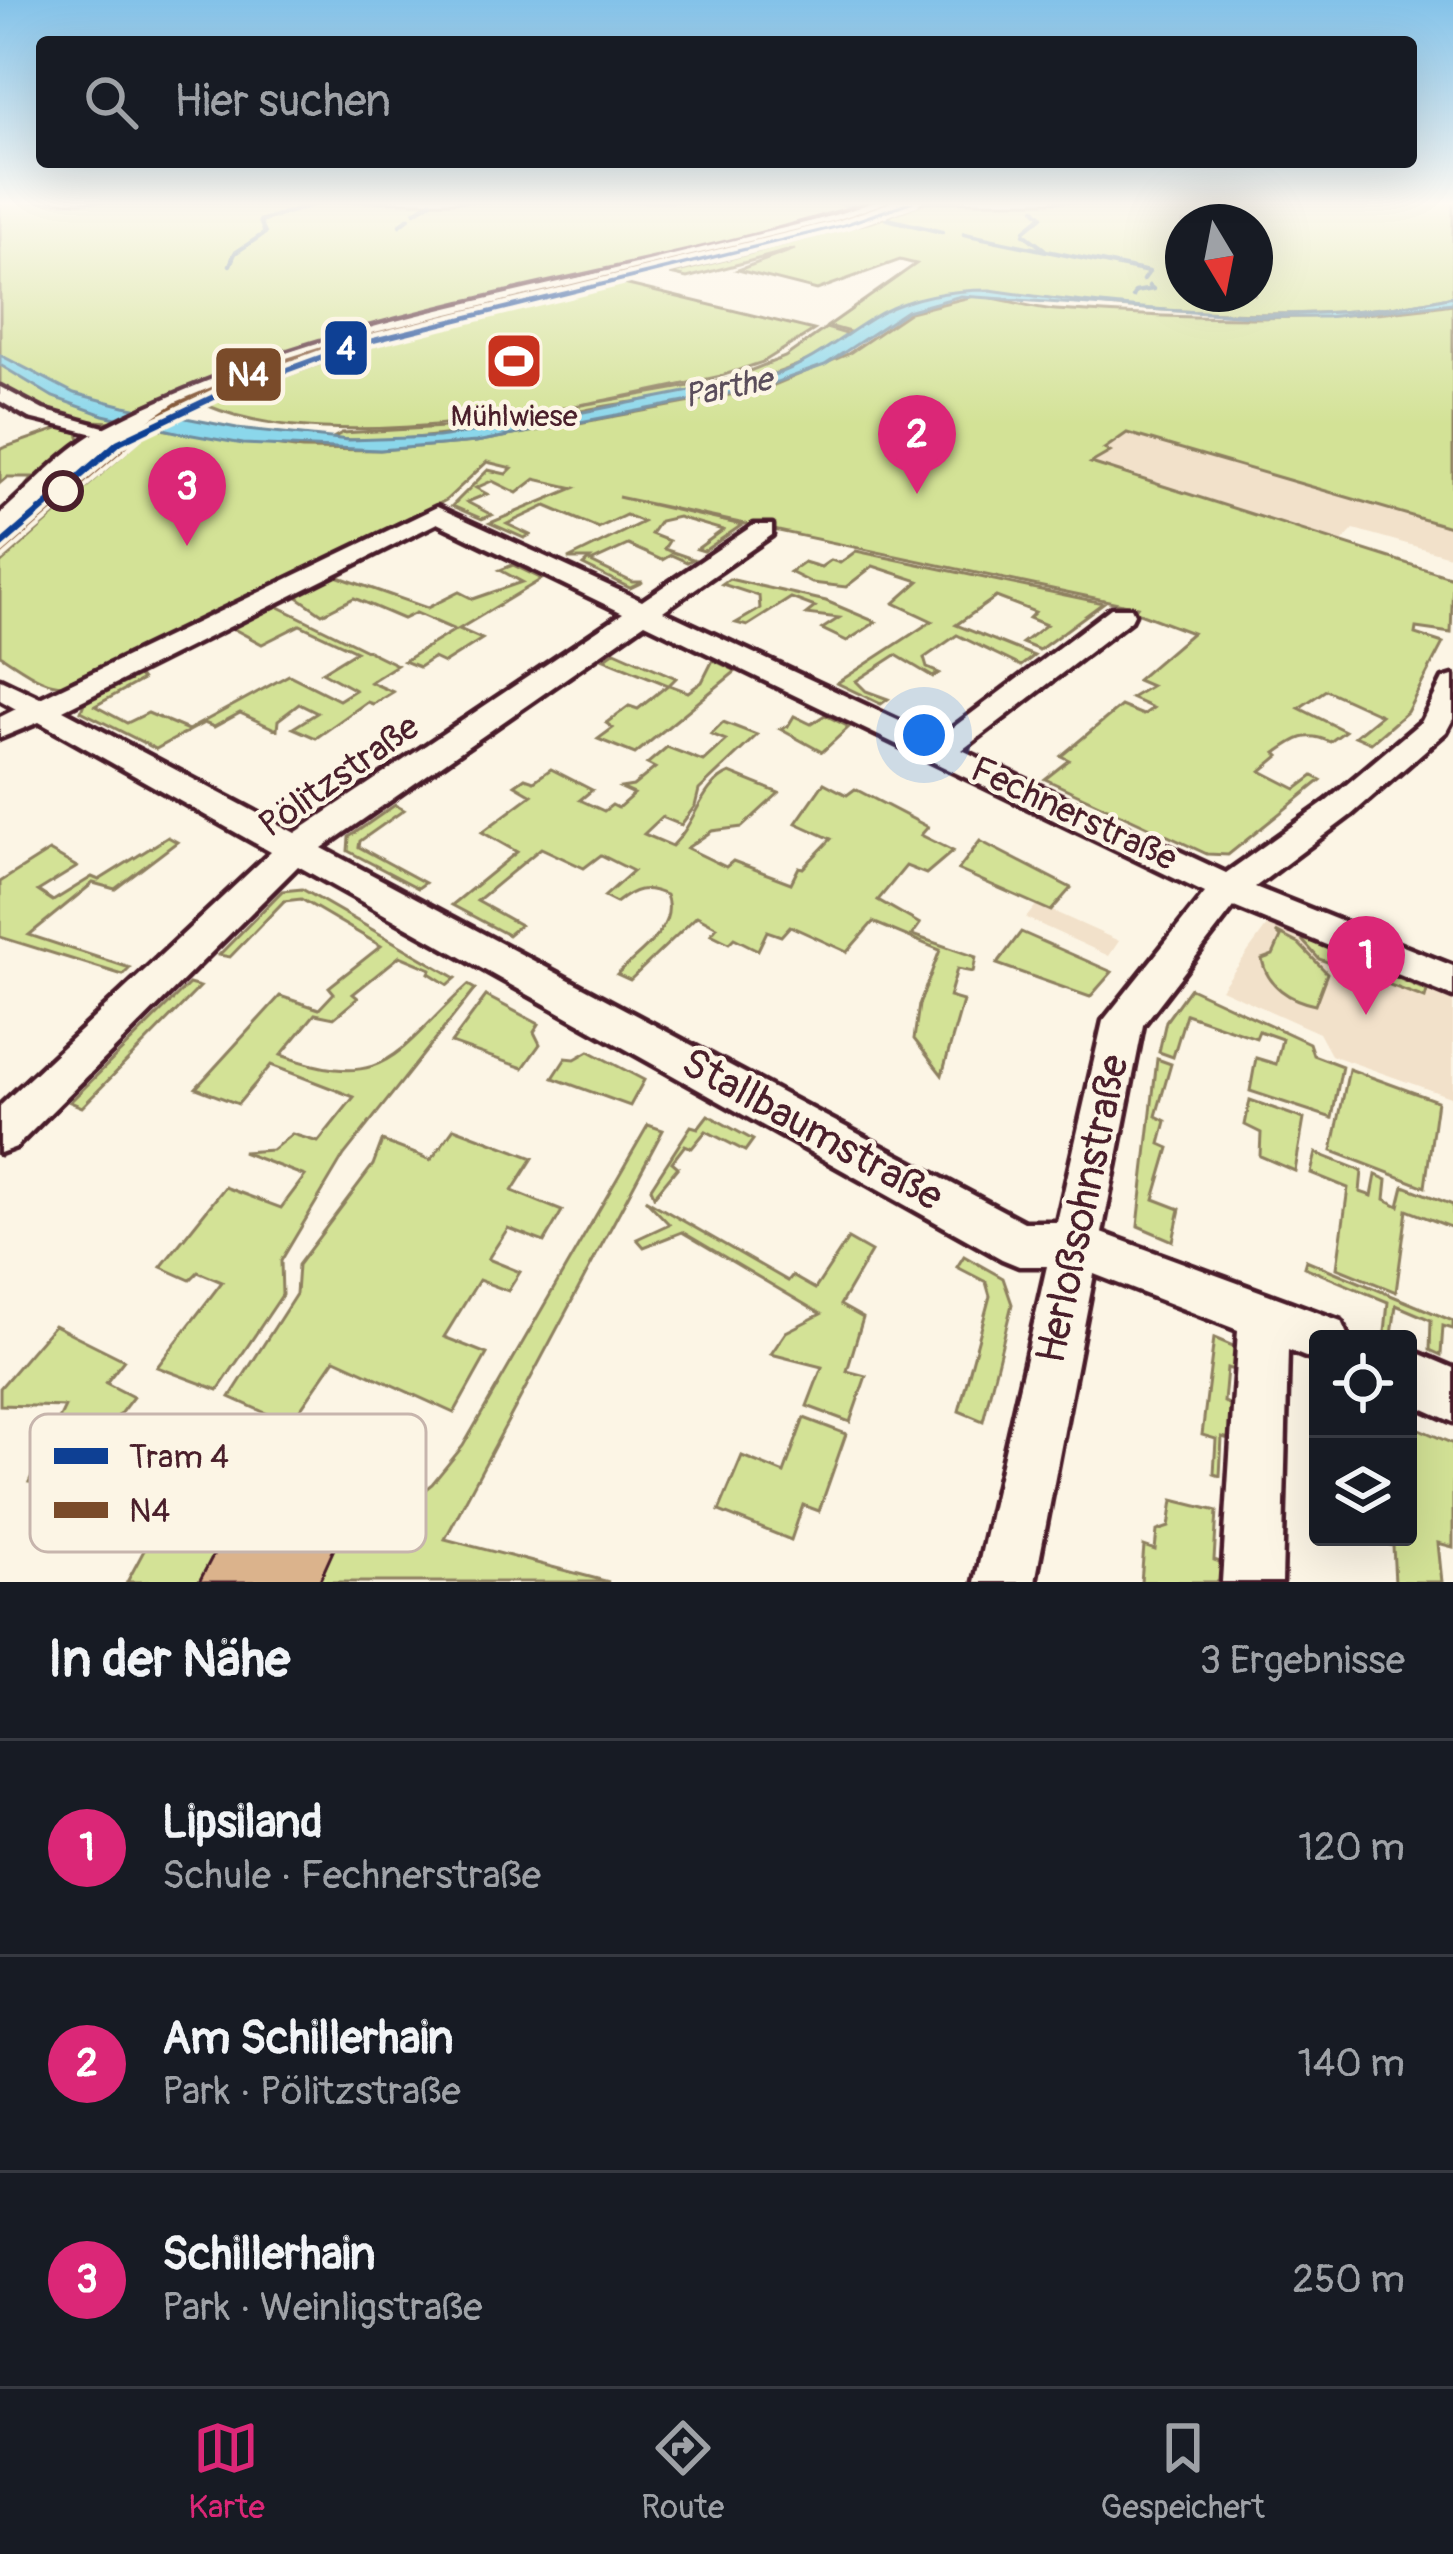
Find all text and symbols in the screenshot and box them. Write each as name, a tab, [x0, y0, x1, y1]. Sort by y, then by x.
search box	[36, 36, 1417, 168]
icon: search	[78, 69, 144, 135]
text: Hier suchen	[174, 74, 391, 130]
north arrow	[1165, 204, 1273, 312]
line badge: 4	[323, 319, 369, 377]
text: 4	[336, 329, 356, 370]
sports icon: Mühlwiese	[483, 330, 545, 392]
line badge: N4	[214, 346, 283, 403]
text: N4	[227, 355, 269, 396]
water label: Parthe	[680, 358, 778, 417]
pin: 2	[878, 395, 956, 494]
place label: Mühlwiese	[451, 398, 578, 435]
pin: 3	[148, 447, 226, 546]
unlabelled marker	[44, 472, 82, 510]
street label: Pölitzstraße	[250, 704, 428, 848]
your location	[894, 705, 954, 765]
street label: Fechnerstraße	[964, 747, 1184, 881]
pin: 1	[1327, 916, 1405, 1015]
street label: Stallbaumstraße	[672, 1037, 952, 1223]
street label: Herloßsohnstraße	[1025, 1050, 1141, 1368]
map controls	[1309, 1330, 1417, 1546]
button: locate	[1309, 1330, 1417, 1438]
legend	[30, 1414, 426, 1552]
text: Tram 4	[129, 1437, 229, 1478]
button: layers	[1309, 1438, 1417, 1546]
text: N4	[129, 1491, 170, 1532]
text: In der Nähe	[48, 1628, 290, 1692]
text: 3 Ergebnisse	[1199, 1636, 1405, 1685]
text: Lipsiland	[162, 1795, 323, 1851]
text: 1	[79, 1823, 95, 1872]
text: 120 m	[1298, 1823, 1405, 1872]
text: Schule · Fechnerstraße	[162, 1851, 541, 1900]
text: Am Schillerhain	[162, 2011, 453, 2067]
text: 2	[76, 2039, 98, 2088]
text: 140 m	[1297, 2039, 1405, 2088]
text: Park · Pölitzstraße	[162, 2067, 461, 2116]
text: Schillerhain	[162, 2227, 375, 2283]
text: 3	[76, 2255, 98, 2304]
text: 250 m	[1292, 2255, 1405, 2304]
text: Park · Weinligstraße	[162, 2283, 483, 2332]
tab: Karte	[188, 2415, 265, 2528]
tab: Route	[641, 2415, 724, 2528]
tab: Gespeichert	[1101, 2415, 1265, 2528]

